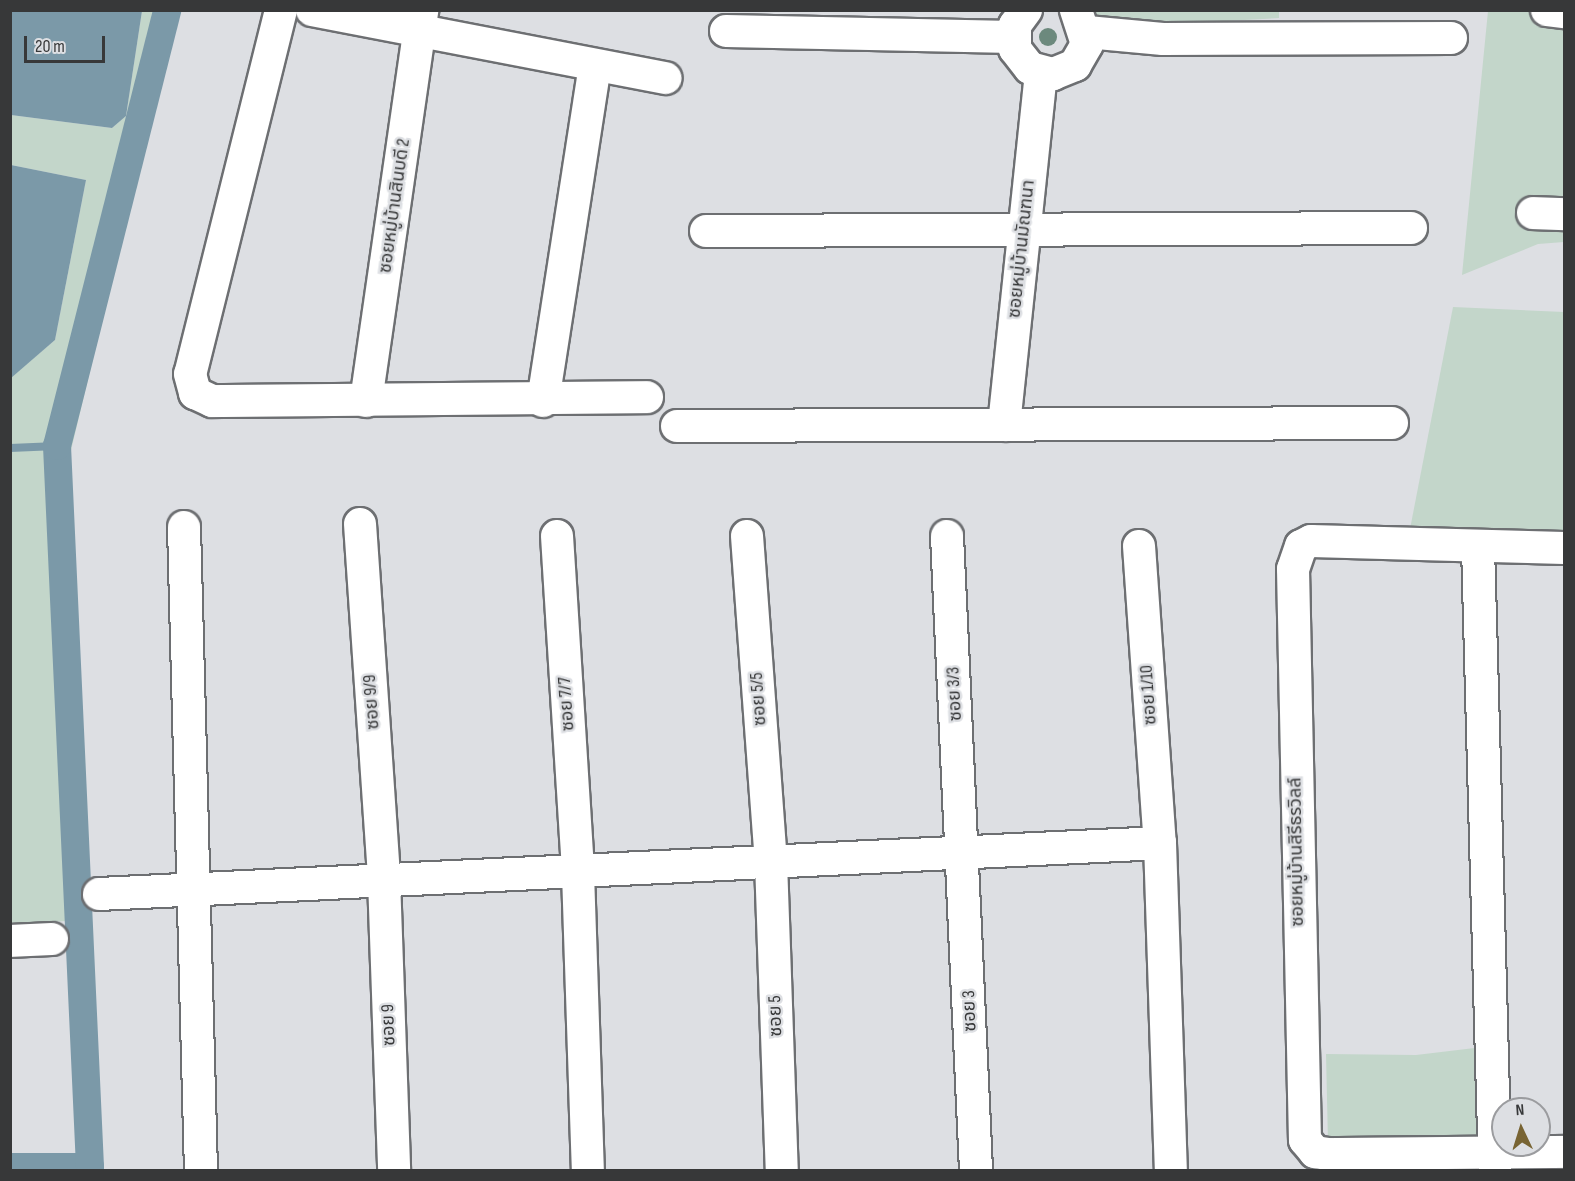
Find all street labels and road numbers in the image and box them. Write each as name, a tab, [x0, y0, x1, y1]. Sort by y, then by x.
street label: ซอยหมู่บ้านสินบดี 2	[375, 137, 415, 275]
street label: ซอยหมู่บ้านมัณฑนา	[1004, 179, 1040, 319]
street label: ซอย 1/10	[1136, 664, 1162, 726]
street label: ซอย 3/3	[943, 666, 967, 722]
street label: ซอย 5/5	[746, 672, 772, 726]
street label: ซอย 9/9	[359, 674, 385, 730]
street label: ซอย 7/7	[554, 676, 580, 732]
street label: ซอยหมู่บ้านสิรีธรวิลล์	[1285, 777, 1309, 927]
street label: ซอย 3	[958, 990, 982, 1032]
street label: ซอย 5	[764, 995, 788, 1037]
street label: ซอย 9	[377, 1004, 401, 1046]

